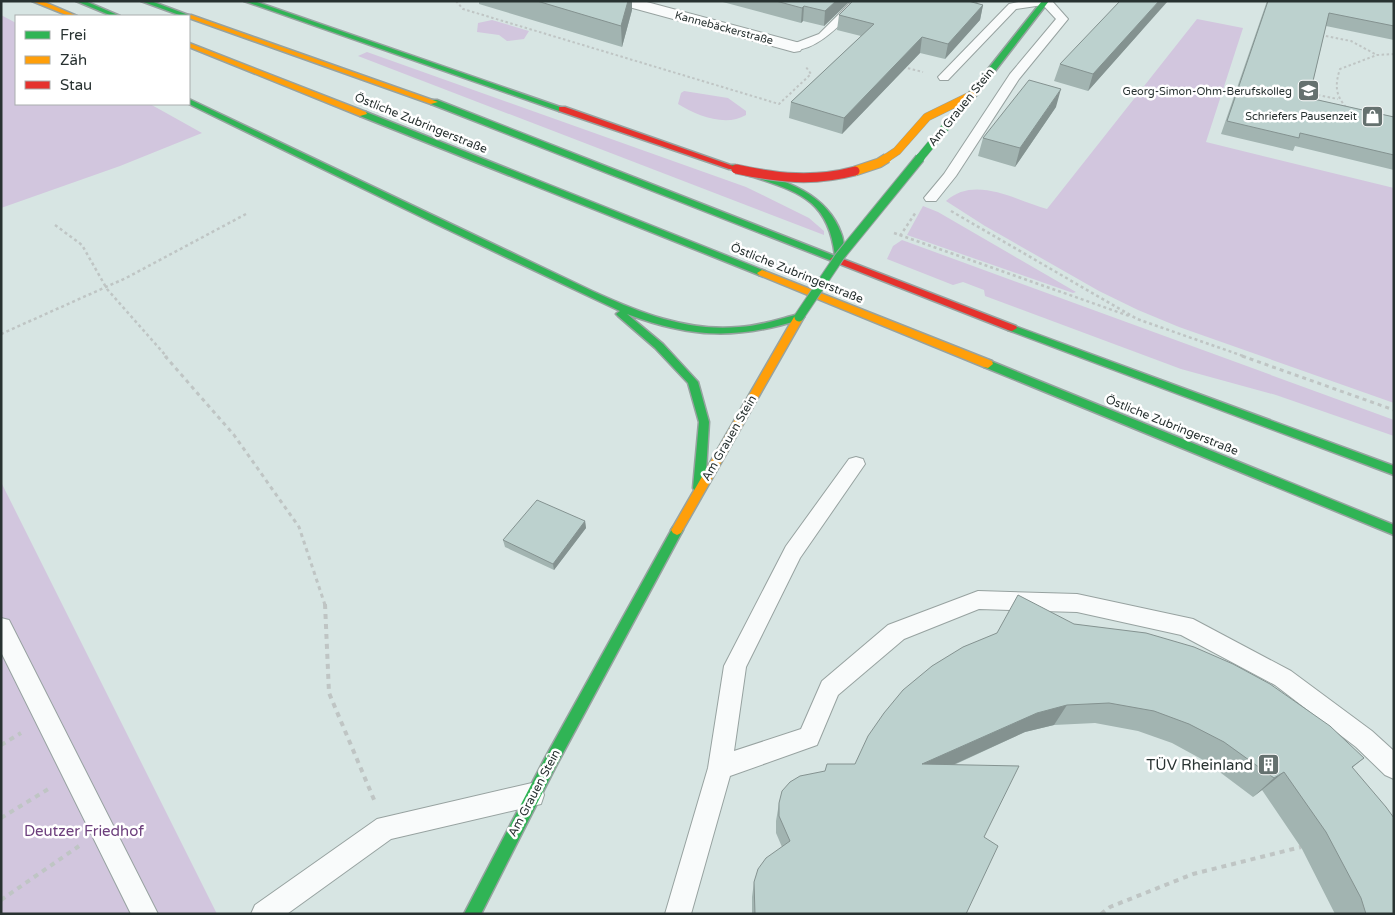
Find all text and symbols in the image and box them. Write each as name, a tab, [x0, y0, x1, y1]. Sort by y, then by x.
street label: Kannebäckerstraße	[673, 9, 775, 47]
legend	[15, 15, 190, 105]
text: Frei	[60, 26, 86, 44]
text: Zäh	[60, 51, 87, 69]
street label: Am Grauen Stein	[925, 65, 997, 149]
text: Stau	[60, 76, 92, 94]
school or university icon: Georg-Simon-Ohm-Berufskolleg	[1296, 79, 1320, 103]
place label: Georg-Simon-Ohm-Berufskolleg	[1123, 85, 1292, 98]
street label: Östliche Zubringerstraße	[353, 90, 489, 156]
shop icon: Schriefers Pausenzeit	[1361, 104, 1385, 128]
place label: Schriefers Pausenzeit	[1245, 110, 1357, 123]
street label: Östliche Zubringerstraße	[729, 240, 865, 306]
street label: Östliche Zubringerstraße	[1104, 392, 1240, 458]
street label: Am Grauen Stein	[699, 393, 759, 483]
street label: Am Grauen Stein	[505, 747, 563, 839]
building icon: TÜV Rheinland	[1257, 753, 1281, 777]
place label: TÜV Rheinland	[1146, 756, 1253, 774]
park label: Deutzer Friedhof	[24, 822, 144, 840]

